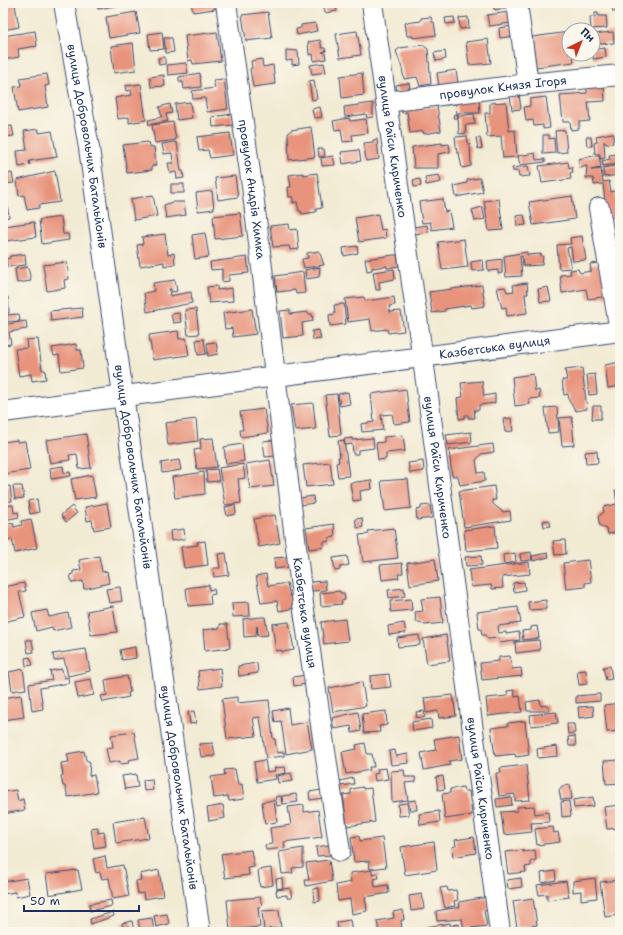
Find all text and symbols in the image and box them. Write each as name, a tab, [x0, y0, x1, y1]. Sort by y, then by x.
north arrow	[561, 22, 601, 62]
text: Пн	[577, 25, 598, 45]
street label: вулиця Добровольчих Батальйонів	[63, 43, 111, 249]
street label: провулок Князя Ігоря	[439, 72, 568, 103]
street label: вулиця Раїси Кириченко	[374, 74, 411, 219]
street label: провулок Андрія Химка	[235, 118, 269, 261]
street label: Казбетська вулиця	[438, 332, 551, 363]
street label: вулиця Добровольчих Батальйонів	[111, 364, 156, 570]
street label: вулиця Раїси Кириченко	[420, 395, 455, 540]
street label: Казбетська вулиця	[289, 556, 321, 669]
street label: вулиця Добровольчих Батальйонів	[157, 684, 202, 891]
street label: вулиця Раїси Кириченко	[463, 716, 498, 861]
scale bar	[24, 887, 139, 913]
text: 50 m	[30, 893, 60, 909]

